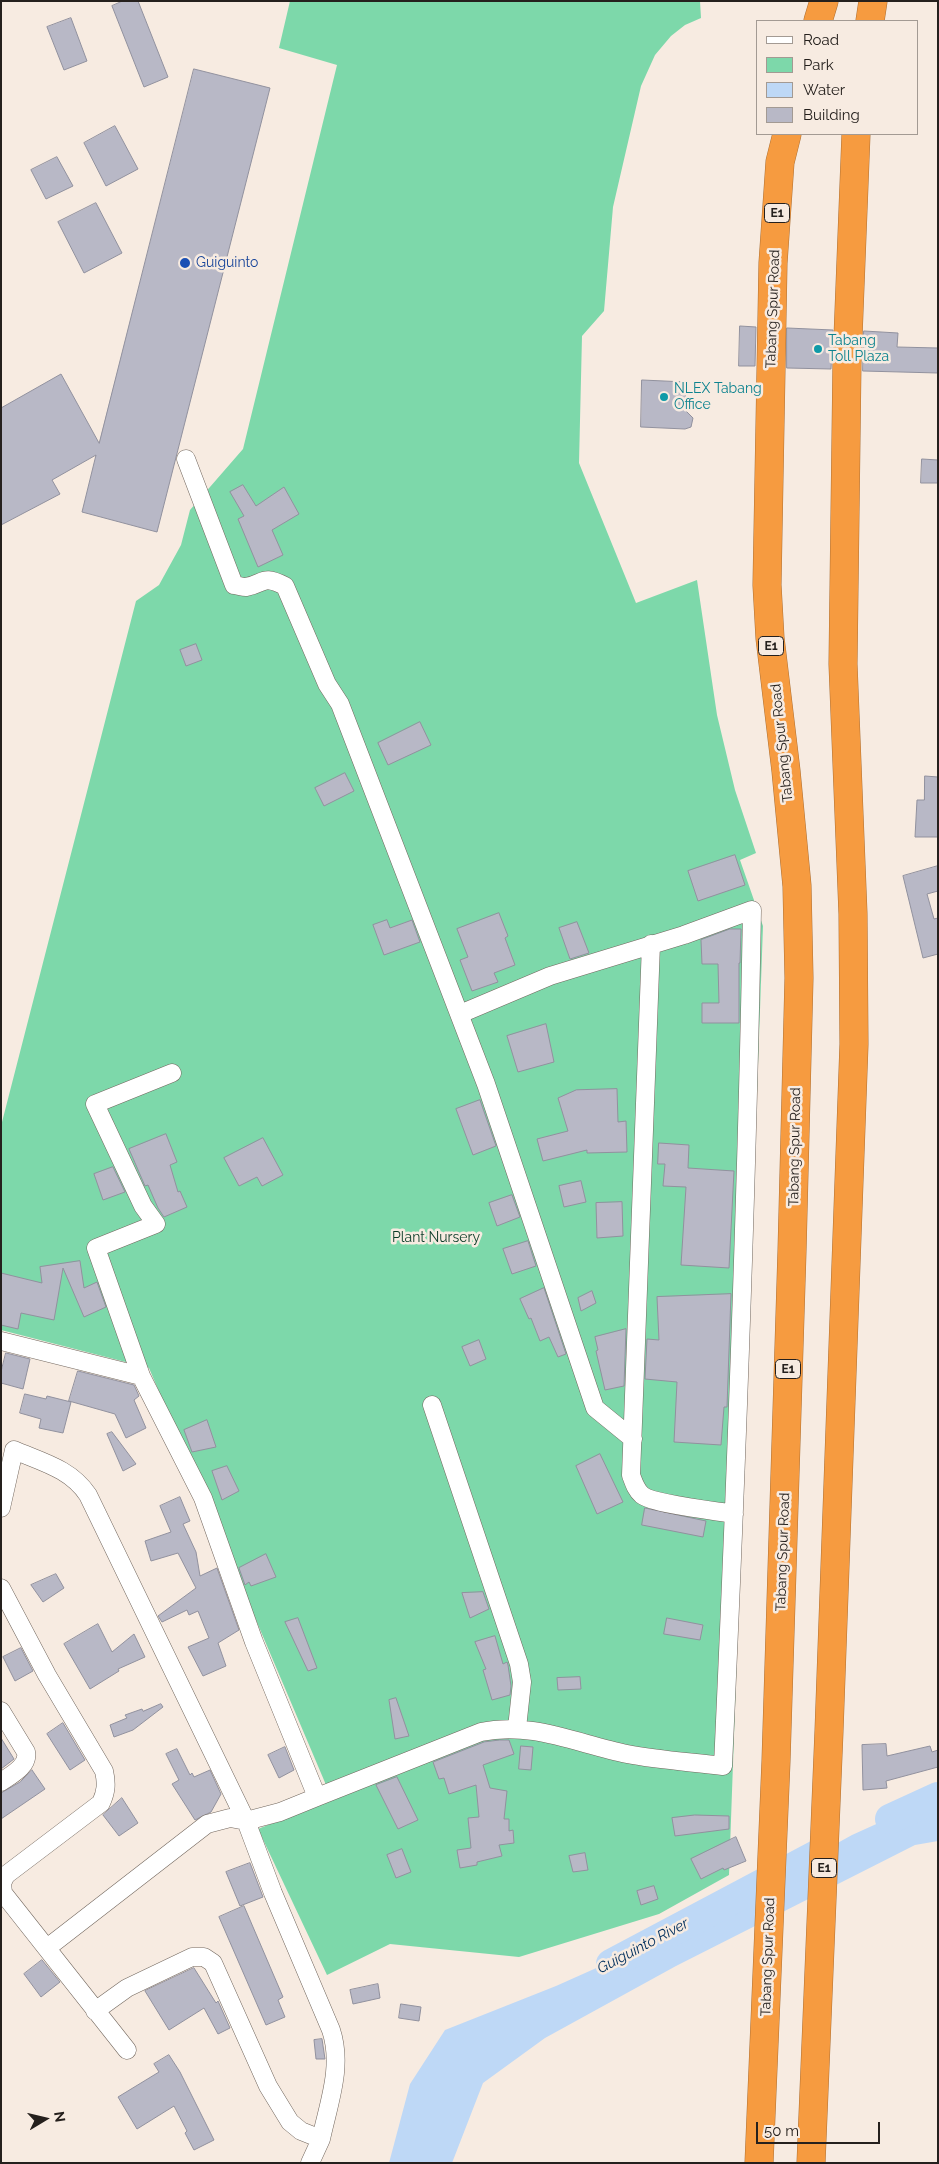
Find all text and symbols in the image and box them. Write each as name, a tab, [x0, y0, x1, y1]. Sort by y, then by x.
legend	[756, 20, 919, 135]
text: Road	[803, 31, 839, 49]
text: Park	[803, 56, 834, 74]
text: Water	[803, 81, 845, 99]
text: Building	[803, 106, 860, 124]
road number: E1	[764, 204, 790, 222]
street label: Tabang Spur Road	[763, 249, 783, 369]
place label: Guiguinto	[196, 255, 258, 271]
marker: Guiguinto	[178, 256, 192, 270]
place label: Tabang Toll Plaza	[828, 333, 889, 366]
marker: Tabang Toll Plaza	[812, 343, 824, 355]
place label: NLEX Tabang Office	[674, 381, 762, 414]
marker: NLEX Tabang Office	[658, 391, 670, 403]
road number: E1	[758, 636, 784, 656]
street label: Tabang Spur Road	[767, 683, 797, 803]
street label: Tabang Spur Road	[786, 1087, 804, 1207]
park label: Plant Nursery	[392, 1230, 480, 1246]
road number: E1	[776, 1360, 800, 1378]
street label: Tabang Spur Road	[773, 1492, 793, 1612]
road number: E1	[812, 1859, 836, 1878]
street label: Tabang Spur Road	[758, 1897, 778, 2017]
water label: Guiguinto River	[594, 1914, 692, 1978]
north arrow	[20, 2094, 70, 2144]
text: N	[51, 2110, 69, 2123]
scale bar	[759, 2112, 883, 2144]
text: 50 m	[764, 2122, 799, 2140]

